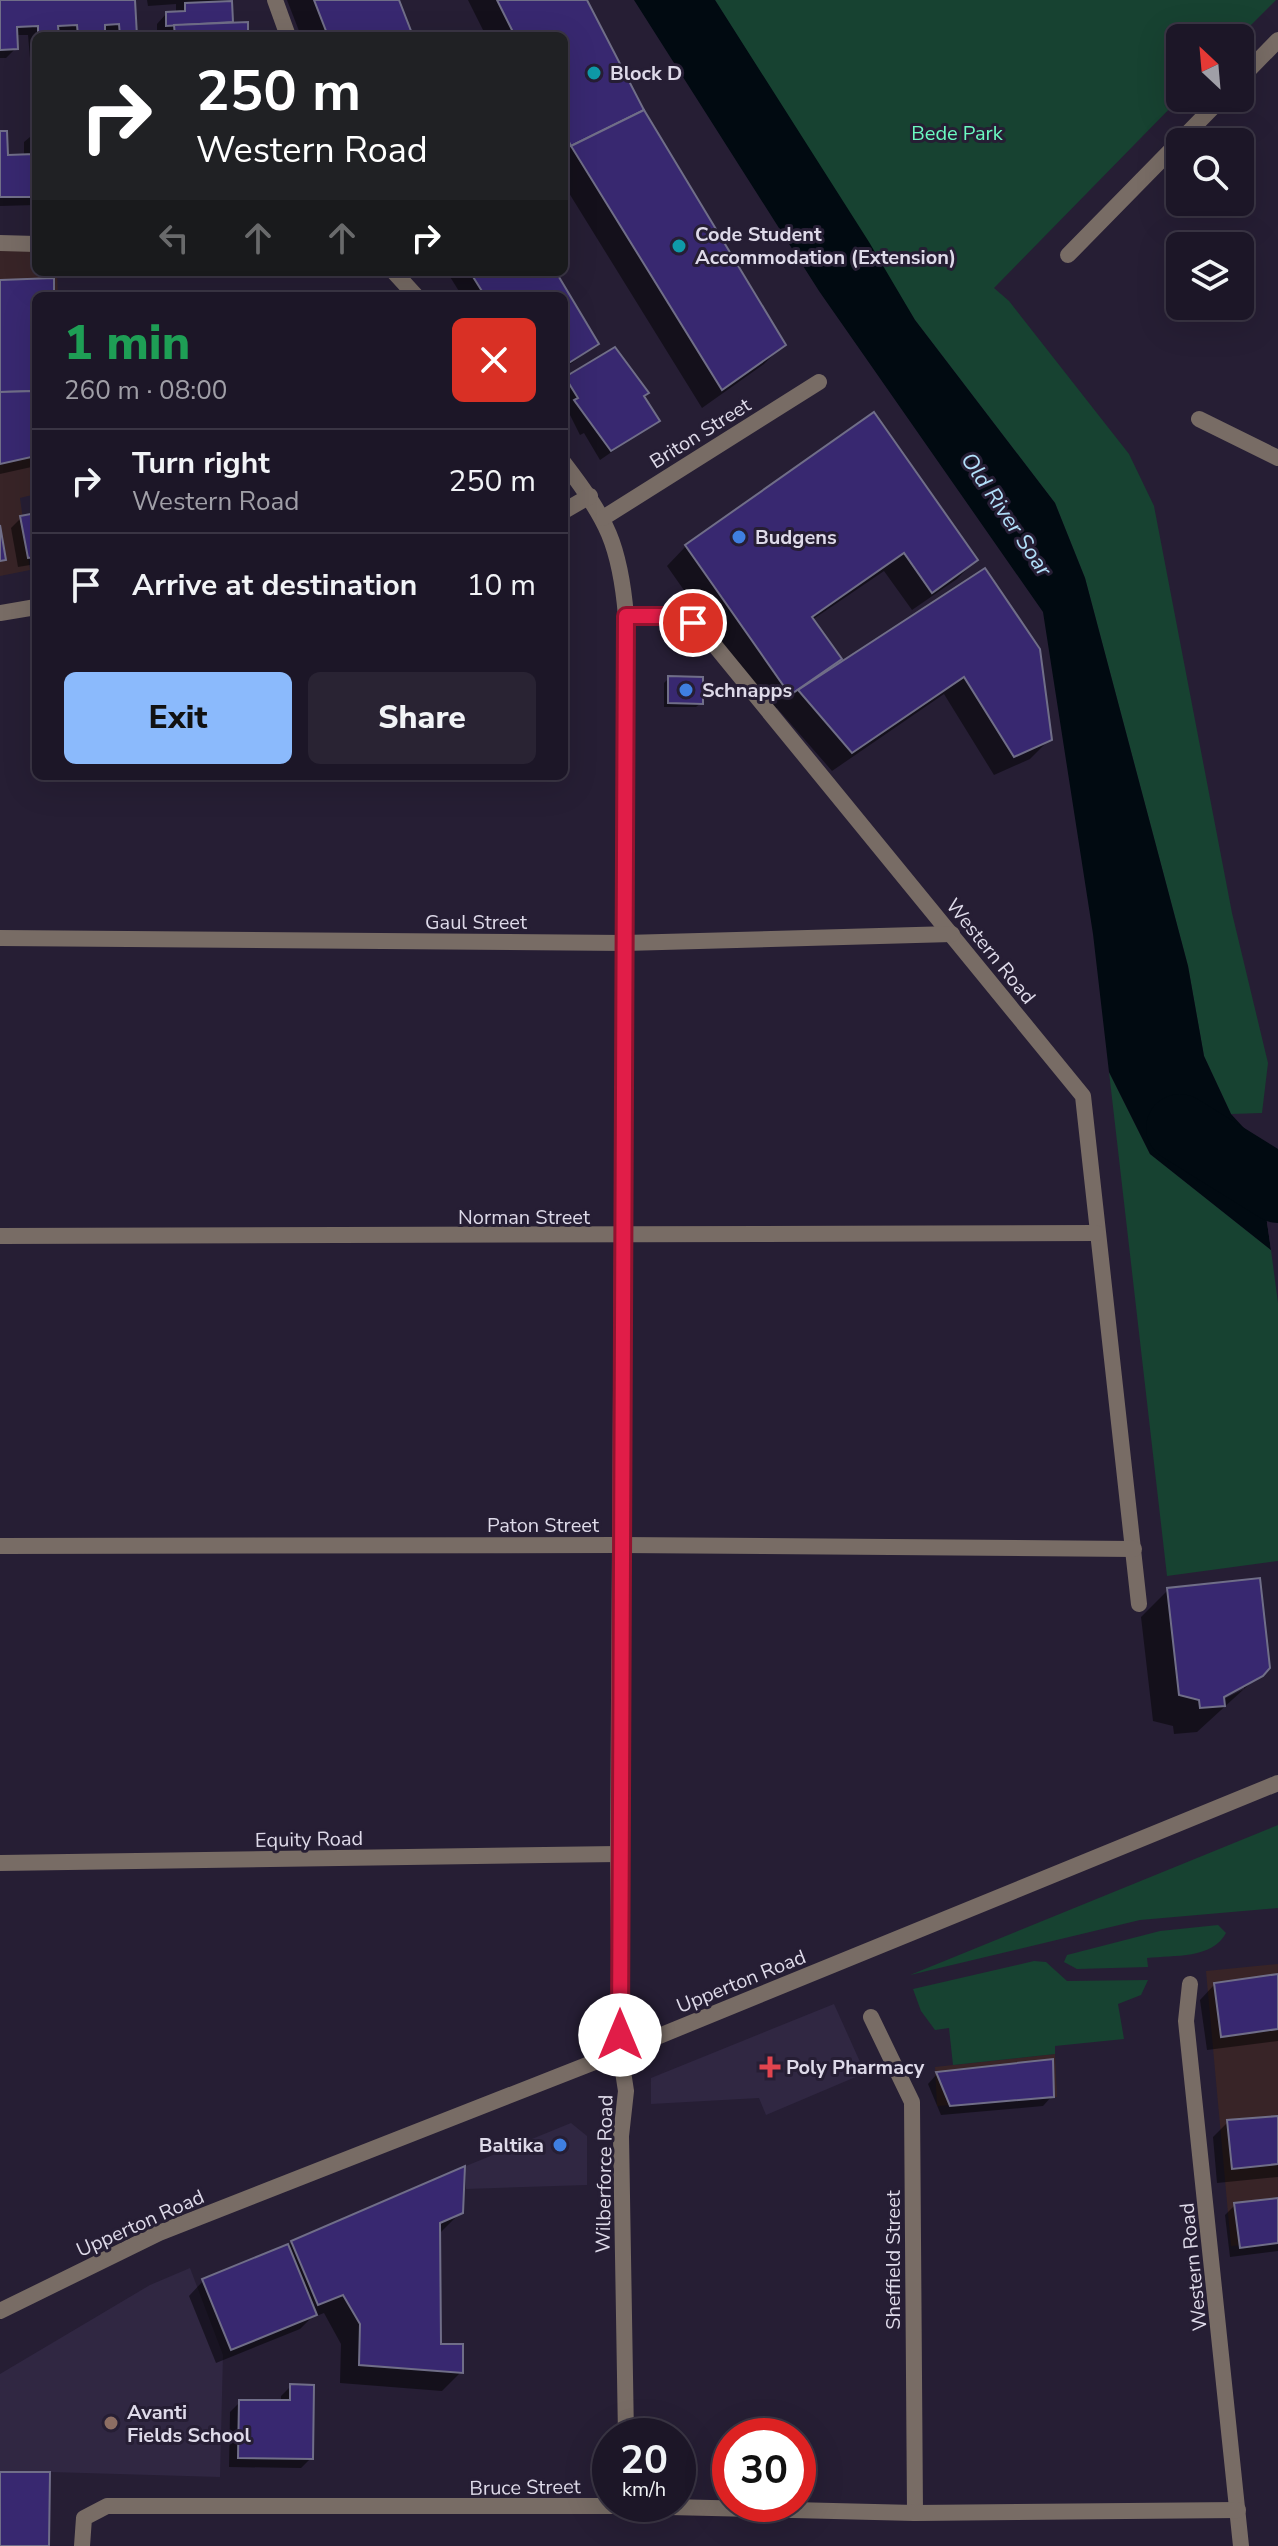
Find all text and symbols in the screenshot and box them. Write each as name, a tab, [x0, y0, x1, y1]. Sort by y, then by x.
north arrow	[1166, 24, 1254, 112]
map controls	[1166, 24, 1254, 320]
text: 250 m	[196, 53, 361, 130]
place label: Block D	[610, 60, 682, 87]
icon: right	[64, 64, 168, 168]
marker: Block D	[585, 64, 603, 82]
park label: Bede Park	[911, 120, 1004, 147]
text: Western Road	[196, 126, 428, 175]
button: search	[1166, 128, 1254, 216]
icon: left	[152, 216, 196, 260]
icon: ahead	[236, 216, 280, 260]
icon: ahead	[320, 216, 364, 260]
icon: right	[404, 216, 448, 260]
place label: Code Student Accommodation (Extension)	[695, 221, 956, 271]
button: layers	[1166, 232, 1254, 320]
marker: Code Student Accommodation (Extension)	[670, 237, 688, 255]
text: 1 min	[64, 310, 190, 376]
button: close	[452, 318, 536, 402]
text: 260 m · 08:00	[64, 373, 227, 408]
street label: Briton Street	[645, 391, 757, 475]
text: Turn right	[132, 443, 270, 484]
water label: Old River Soar	[954, 447, 1059, 583]
icon: right	[64, 459, 108, 503]
text: 250 m	[449, 461, 536, 502]
text: Western Road	[132, 484, 299, 519]
place label: Budgens	[755, 524, 837, 551]
marker: Budgens	[730, 528, 748, 546]
icon: arrive	[64, 563, 108, 607]
text: Arrive at destination	[132, 565, 417, 606]
text: 10 m	[467, 565, 536, 606]
pin	[659, 589, 727, 657]
icon: arrive	[671, 601, 715, 645]
button: Exit	[64, 672, 292, 764]
button: Share	[308, 672, 536, 764]
place label: Schnapps	[702, 677, 792, 704]
marker: Schnapps	[677, 681, 695, 699]
street label: Western Road	[940, 893, 1042, 1010]
street label: Gaul Street	[425, 909, 528, 936]
street label: Norman Street	[458, 1204, 591, 1231]
street label: Paton Street	[487, 1512, 600, 1539]
street label: Equity Road	[255, 1825, 363, 1854]
street label: Upperton Road	[672, 1943, 810, 2020]
position arrow	[578, 1993, 662, 2077]
place label: Poly Pharmacy	[786, 2054, 925, 2081]
marker: Poly Pharmacy	[761, 2058, 779, 2076]
street label: Wilberforce Road	[590, 2095, 619, 2253]
place label: Baltika	[479, 2132, 544, 2159]
marker: Baltika	[551, 2136, 569, 2154]
street label: Upperton Road	[72, 2183, 208, 2264]
street label: Sheffield Street	[880, 2189, 907, 2330]
street label: Western Road	[1173, 2202, 1214, 2332]
place label: Avanti Fields School	[127, 2399, 251, 2449]
marker: Avanti Fields School	[102, 2414, 120, 2432]
speed limit sign: 30	[712, 2418, 816, 2522]
text: 20	[620, 2433, 668, 2487]
street label: Bruce Street	[469, 2473, 582, 2502]
text: km/h	[622, 2476, 666, 2503]

